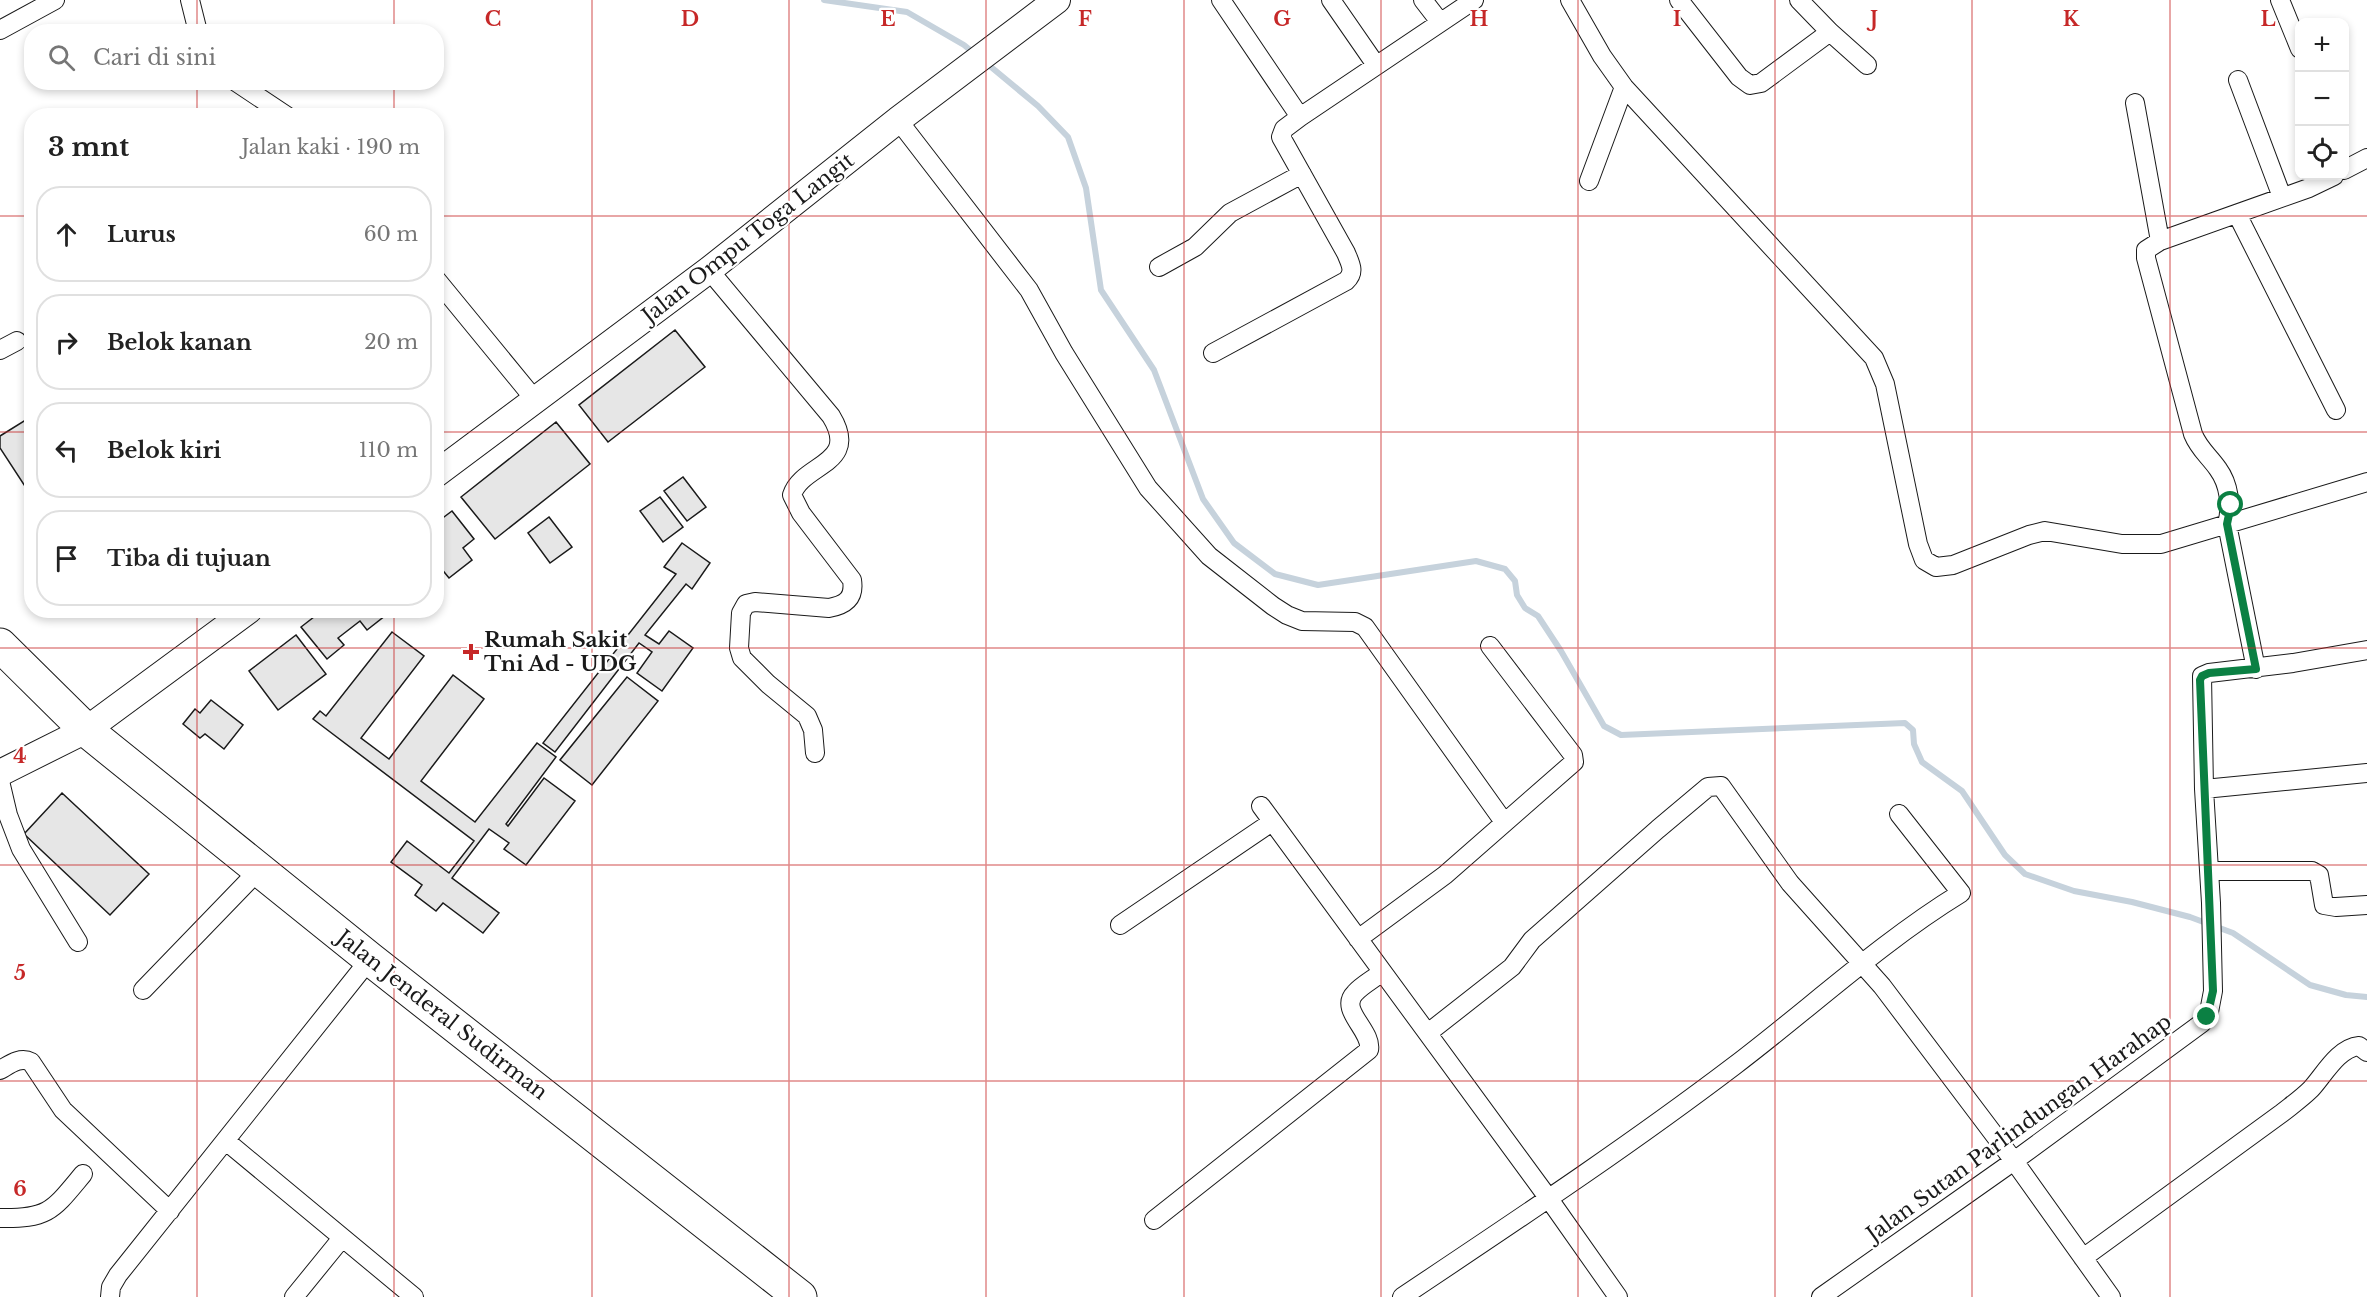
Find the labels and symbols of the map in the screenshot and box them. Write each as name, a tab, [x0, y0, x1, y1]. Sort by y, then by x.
text: C	[485, 7, 501, 31]
text: D	[681, 7, 699, 31]
text: E	[880, 7, 896, 31]
text: F	[1078, 7, 1092, 31]
text: G	[1273, 7, 1291, 31]
text: H	[1470, 7, 1489, 31]
text: I	[1673, 7, 1681, 31]
text: J	[1866, 7, 1878, 31]
text: K	[2063, 7, 2080, 31]
text: L	[2260, 7, 2276, 31]
street label: Jalan Ompu Toga Langit	[635, 147, 859, 331]
route start	[2217, 491, 2243, 517]
place label: Rumah Sakit Tni Ad - UDG	[484, 627, 637, 677]
marker: Rumah Sakit Tni Ad - UDG	[462, 643, 480, 661]
text: 4	[13, 744, 27, 768]
street label: Jalan Jenderal Sudirman	[329, 923, 553, 1106]
text: 5	[14, 961, 26, 985]
route end	[2193, 1003, 2219, 1029]
street label: Jalan Sutan Parlindungan Harahap	[1859, 1009, 2177, 1249]
text: 6	[13, 1177, 27, 1201]

